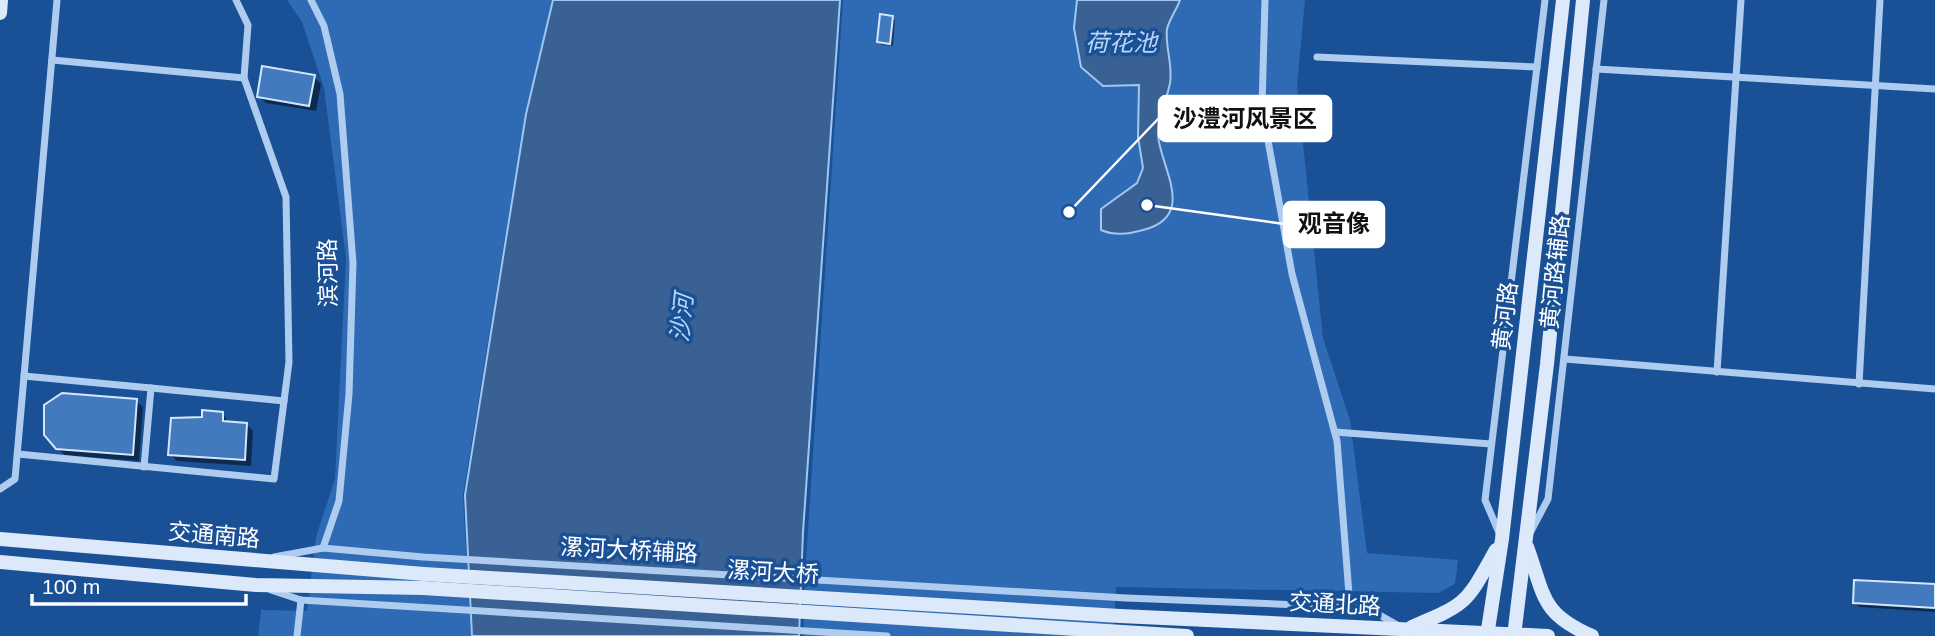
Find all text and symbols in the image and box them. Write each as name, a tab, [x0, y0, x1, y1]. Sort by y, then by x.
water label: 荷花池	[1085, 29, 1159, 56]
callout: 沙澧河风景区	[1159, 96, 1331, 141]
text: 沙澧河风景区	[1173, 105, 1317, 132]
callout: 观音像	[1284, 202, 1384, 247]
text: 观音像	[1298, 210, 1370, 237]
street label: 黄河路辅路	[1536, 213, 1574, 331]
street label: 滨河路	[314, 238, 342, 308]
street label: 黄河路	[1488, 280, 1522, 352]
water label: 沙河	[666, 289, 698, 343]
street label: 交通南路	[167, 518, 261, 552]
street label: 漯河大桥辅路	[559, 533, 699, 567]
street label: 漯河大桥	[726, 557, 820, 587]
scale bar	[32, 562, 245, 606]
text: 100 m	[42, 575, 100, 598]
street label: 交通北路	[1288, 589, 1382, 619]

